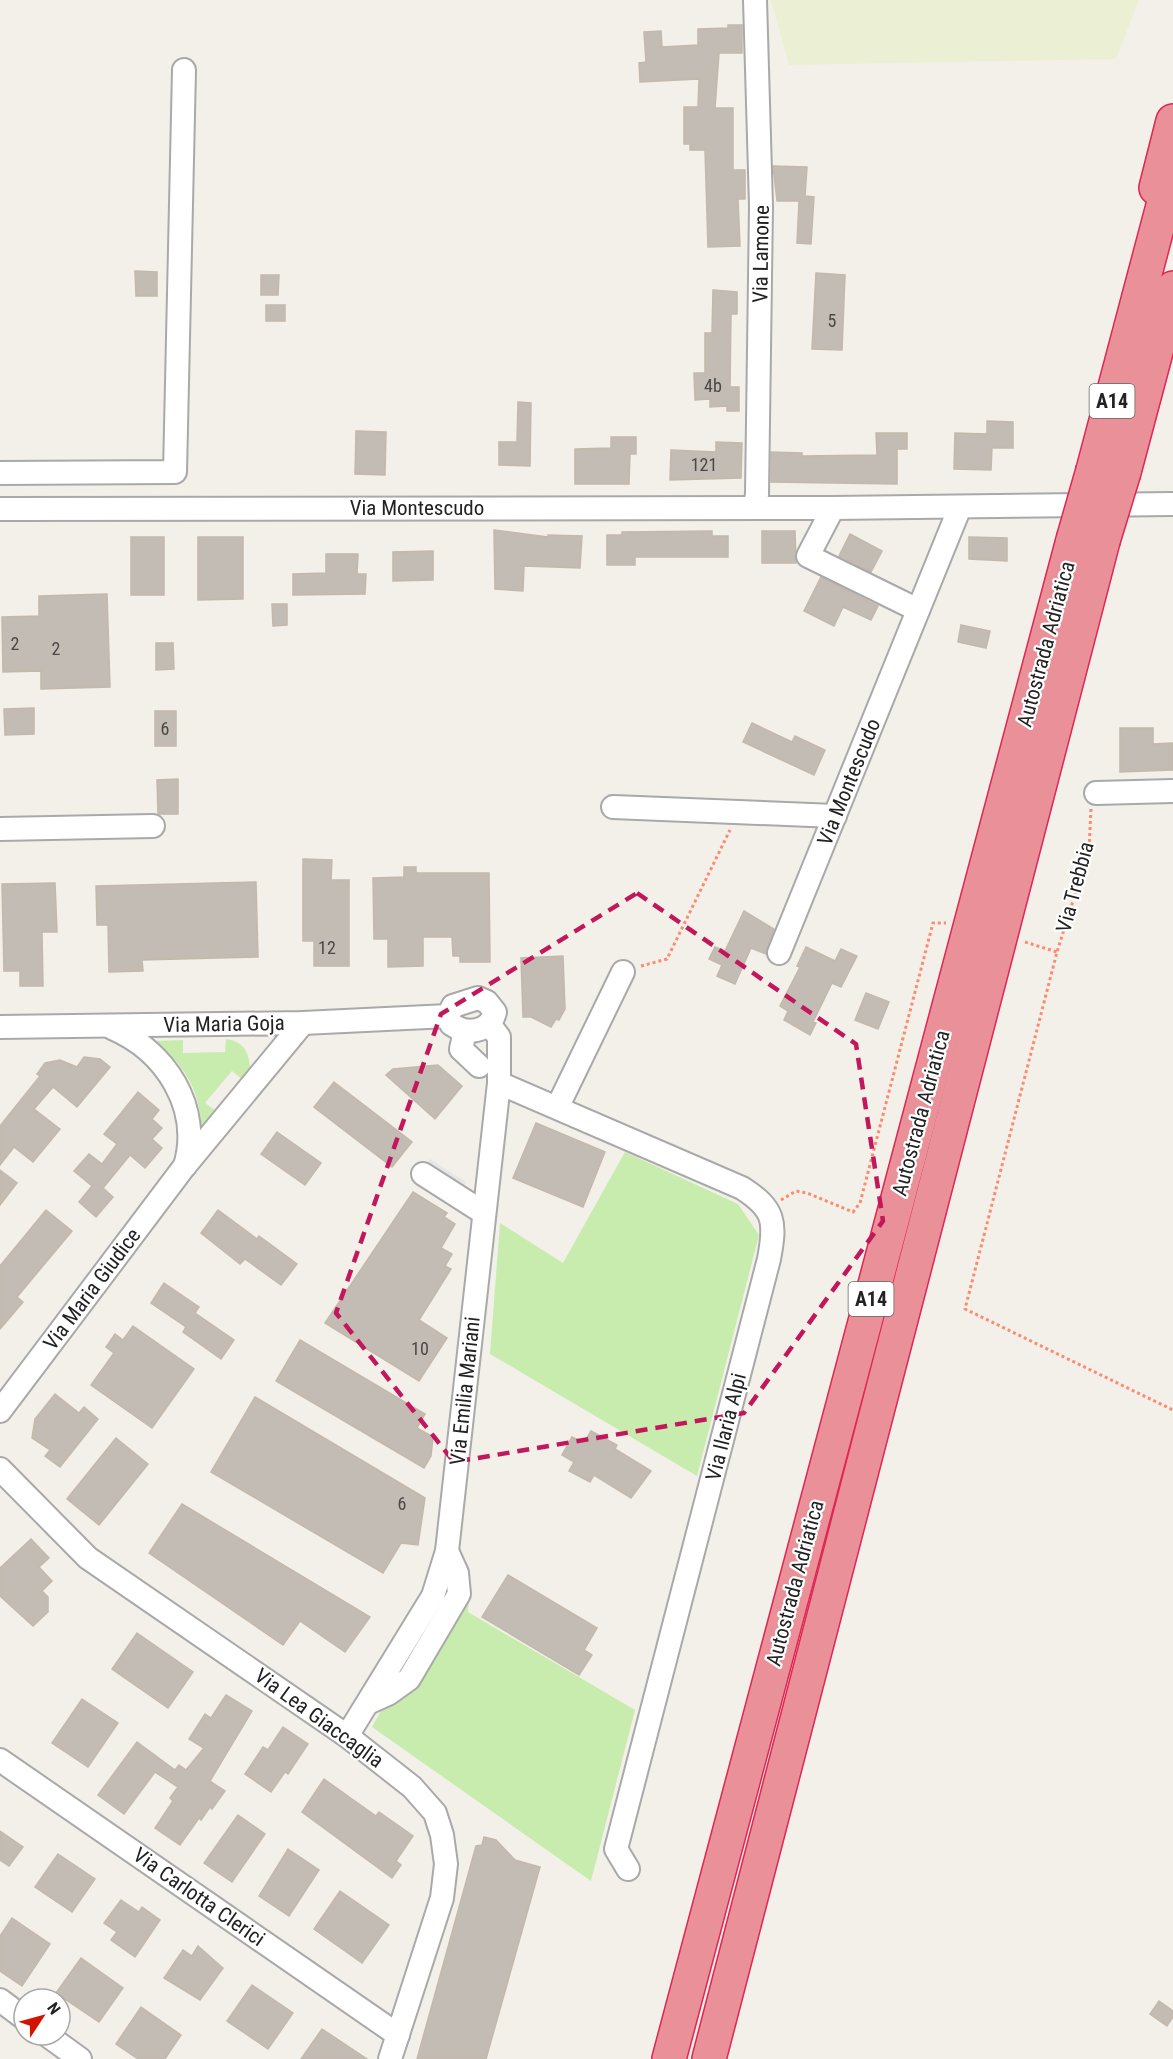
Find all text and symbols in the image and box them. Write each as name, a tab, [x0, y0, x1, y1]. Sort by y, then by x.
street label: Via Lamone	[748, 205, 774, 303]
house number: 5	[828, 310, 837, 331]
house number: 4b	[704, 375, 722, 396]
road number: A14	[1090, 384, 1134, 418]
house number: 121	[691, 454, 717, 475]
street label: Via Montescudo	[350, 496, 484, 520]
street label: Autostrada Adriatica	[1012, 559, 1080, 729]
house number: 2	[11, 633, 20, 654]
house number: 2	[52, 638, 61, 659]
street label: Via Montescudo	[813, 715, 885, 849]
house number: 6	[161, 718, 169, 739]
street label: Via Trebbia	[1051, 839, 1099, 935]
house number: 12	[318, 937, 336, 958]
street label: Via Maria Goja	[163, 1011, 285, 1037]
street label: Autostrada Adriatica	[887, 1028, 955, 1198]
street label: Via Maria Giudice	[39, 1223, 146, 1354]
road number: A14	[848, 1282, 894, 1316]
street label: Via Emilia Mariani	[445, 1316, 485, 1466]
house number: 10	[411, 1338, 429, 1359]
street label: Via Ilaria Alpi	[701, 1371, 751, 1483]
house number: 6	[398, 1493, 406, 1514]
street label: Autostrada Adriatica	[761, 1498, 829, 1668]
street label: Via Lea Giaccaglia	[250, 1663, 388, 1773]
street label: Via Carlotta Clerici	[129, 1843, 269, 1951]
north arrow	[12, 1987, 72, 2047]
text: N	[43, 1999, 64, 2018]

